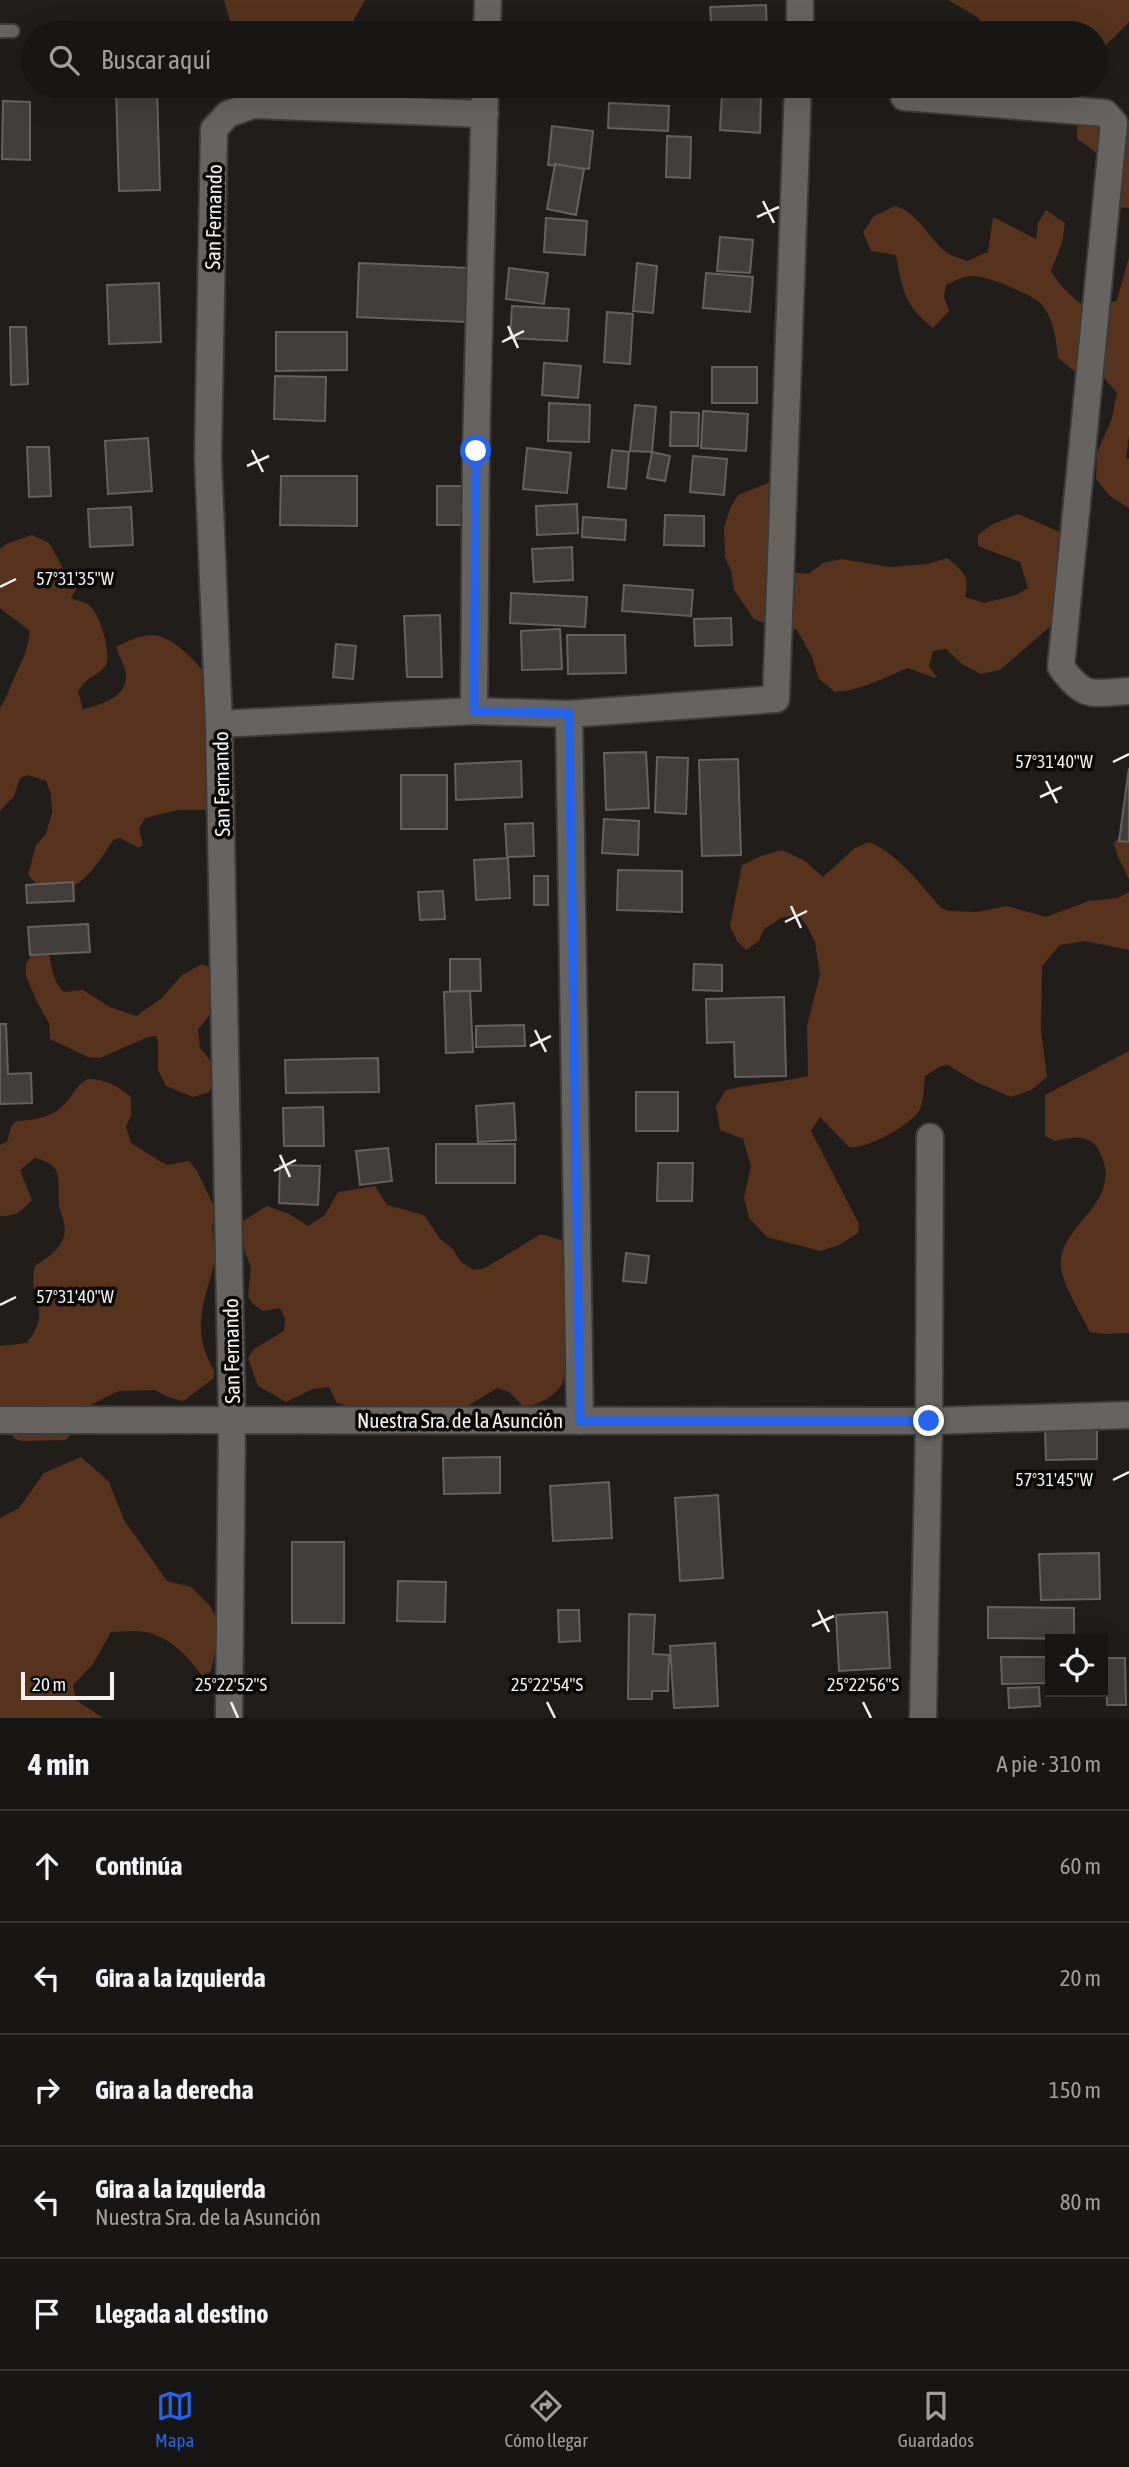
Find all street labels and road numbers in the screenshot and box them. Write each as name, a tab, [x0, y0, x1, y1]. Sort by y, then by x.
street label: San Fernando	[200, 164, 226, 270]
street label: San Fernando	[208, 731, 234, 837]
street label: San Fernando	[218, 1298, 244, 1404]
street label: Nuestra Sra. de la Asunción	[357, 1408, 563, 1432]

